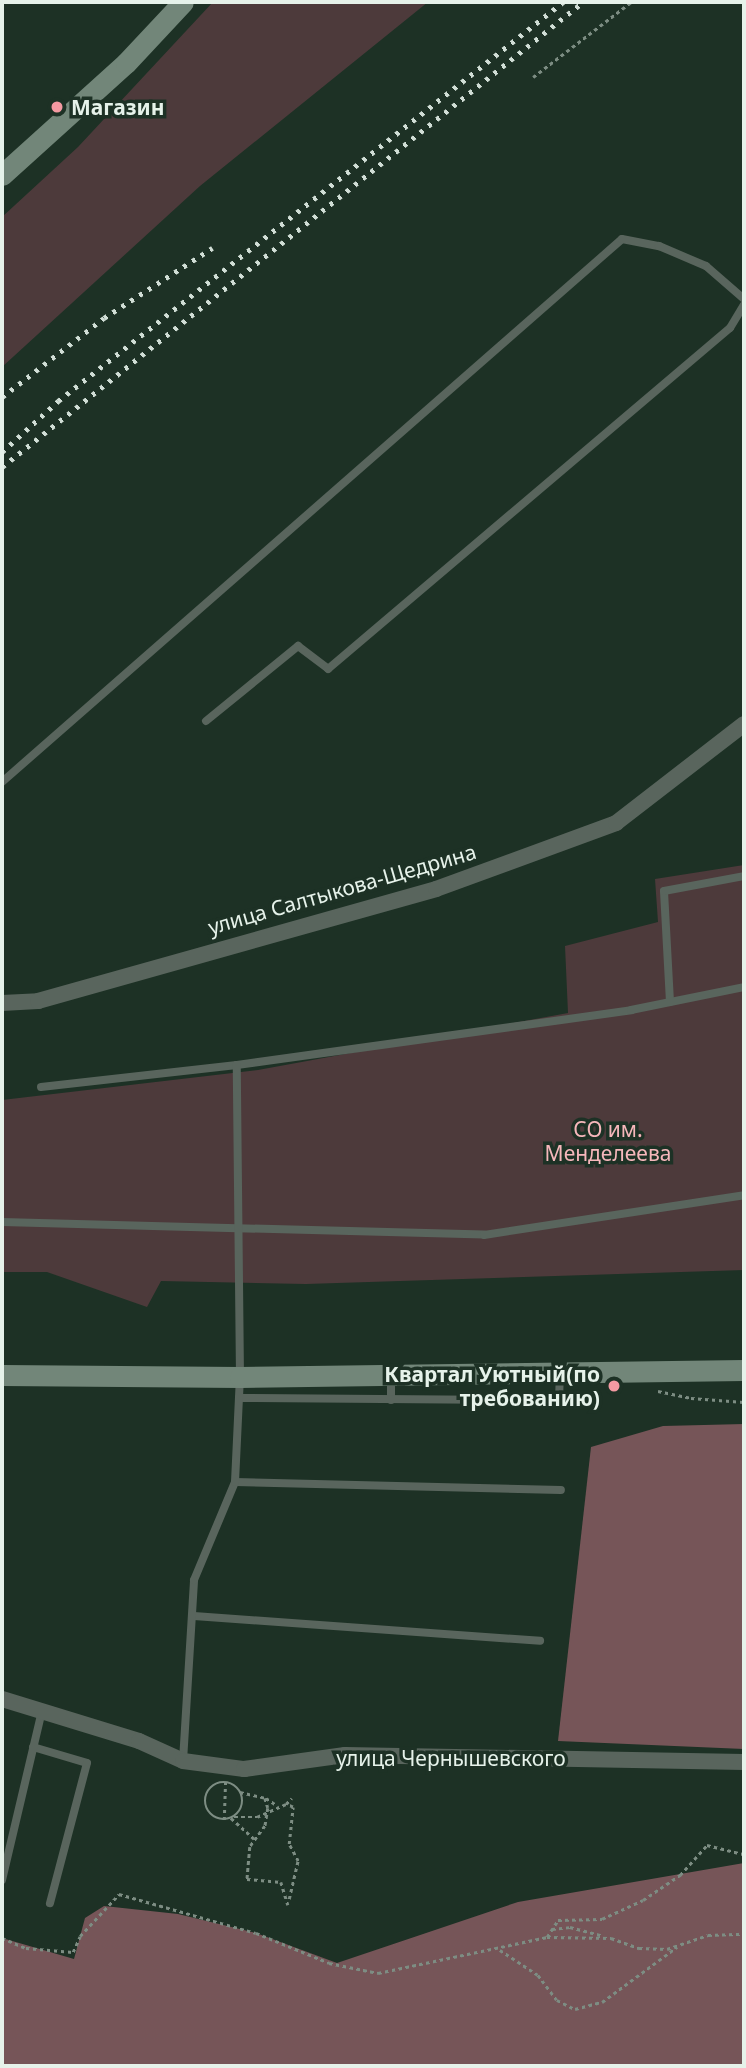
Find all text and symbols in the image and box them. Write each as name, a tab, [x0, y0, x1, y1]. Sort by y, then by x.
place label: Магазин	[71, 94, 165, 120]
marker: Магазин	[49, 99, 65, 115]
street label: улица Салтыкова-Щедрина	[205, 839, 479, 939]
park label: СО им. Менделеева	[545, 1116, 671, 1166]
place label: Квартал Уютный(по требованию)	[384, 1361, 600, 1411]
marker: Квартал Уютный(по требованию)	[606, 1378, 622, 1394]
street label: улица Чернышевского	[336, 1745, 566, 1771]

